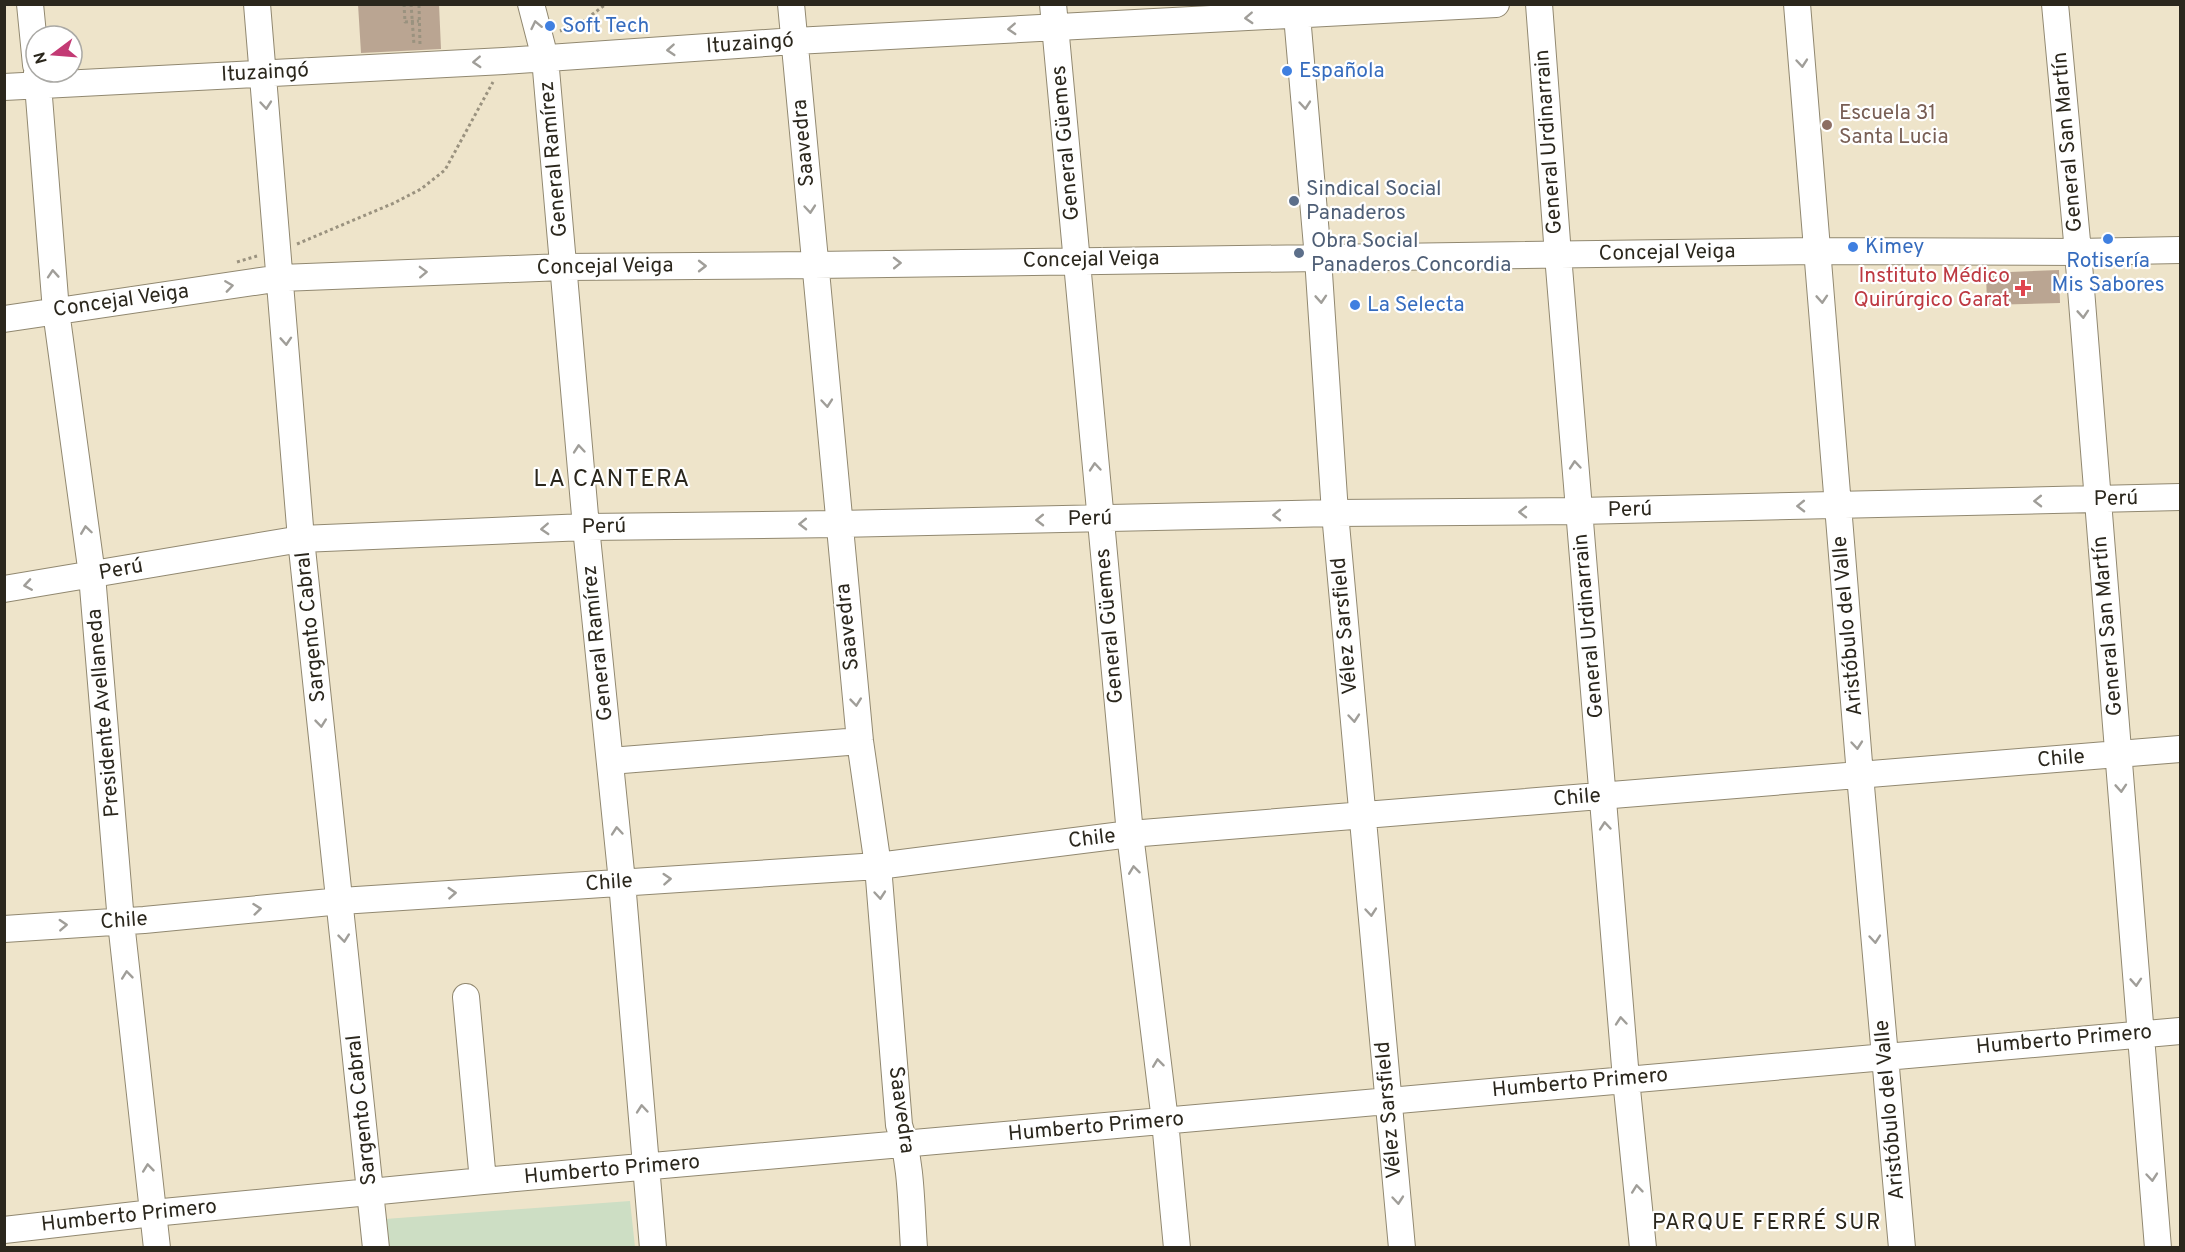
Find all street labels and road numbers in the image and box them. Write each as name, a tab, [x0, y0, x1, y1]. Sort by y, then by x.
street label: Ituzaingó	[705, 27, 795, 61]
street label: General Urdinarrain	[1529, 49, 1569, 235]
street label: General San Martín	[2047, 51, 2089, 233]
street label: Ituzaingó	[220, 57, 310, 89]
street label: General Güemes	[1046, 64, 1086, 222]
street label: General Ramírez	[534, 80, 574, 238]
street label: Saavedra	[787, 98, 821, 188]
street label: Concejal Veiga	[1598, 238, 1736, 268]
street label: Concejal Veiga	[1022, 245, 1160, 275]
street label: Concejal Veiga	[536, 252, 674, 282]
street label: Concejal Veiga	[51, 278, 191, 324]
street label: Perú	[2093, 485, 2139, 513]
street label: Perú	[1607, 496, 1653, 524]
street label: Perú	[1067, 505, 1113, 533]
street label: Perú	[581, 513, 627, 541]
street label: General Urdinarrain	[1567, 532, 1611, 720]
street label: Aristóbulo del Valle	[1827, 535, 1869, 717]
street label: General San Martín	[2087, 535, 2129, 717]
street label: General Güemes	[1090, 547, 1130, 705]
street label: Sargento Cabral	[290, 550, 332, 704]
street label: Perú	[97, 553, 145, 587]
street label: Vélez Sarsfield	[1326, 556, 1364, 696]
street label: General Ramírez	[576, 564, 620, 722]
street label: Saavedra	[830, 582, 866, 672]
street label: Presidente Avellaneda	[81, 608, 127, 818]
street label: Chile	[2036, 743, 2086, 775]
street label: Chile	[1552, 782, 1602, 814]
street label: Chile	[1067, 823, 1117, 855]
street label: Chile	[584, 868, 634, 898]
street label: Chile	[99, 906, 149, 936]
street label: Aristóbulo del Valle	[1869, 1019, 1911, 1201]
street label: Humberto Primero	[1975, 1019, 2153, 1061]
street label: Sargento Cabral	[341, 1033, 383, 1187]
street label: Vélez Sarsfield	[1370, 1040, 1408, 1180]
street label: Humberto Primero	[1491, 1062, 1669, 1104]
street label: Saavedra	[882, 1065, 920, 1155]
street label: Humberto Primero	[1007, 1106, 1185, 1148]
street label: Humberto Primero	[523, 1149, 701, 1191]
street label: Humberto Primero	[40, 1193, 218, 1239]

